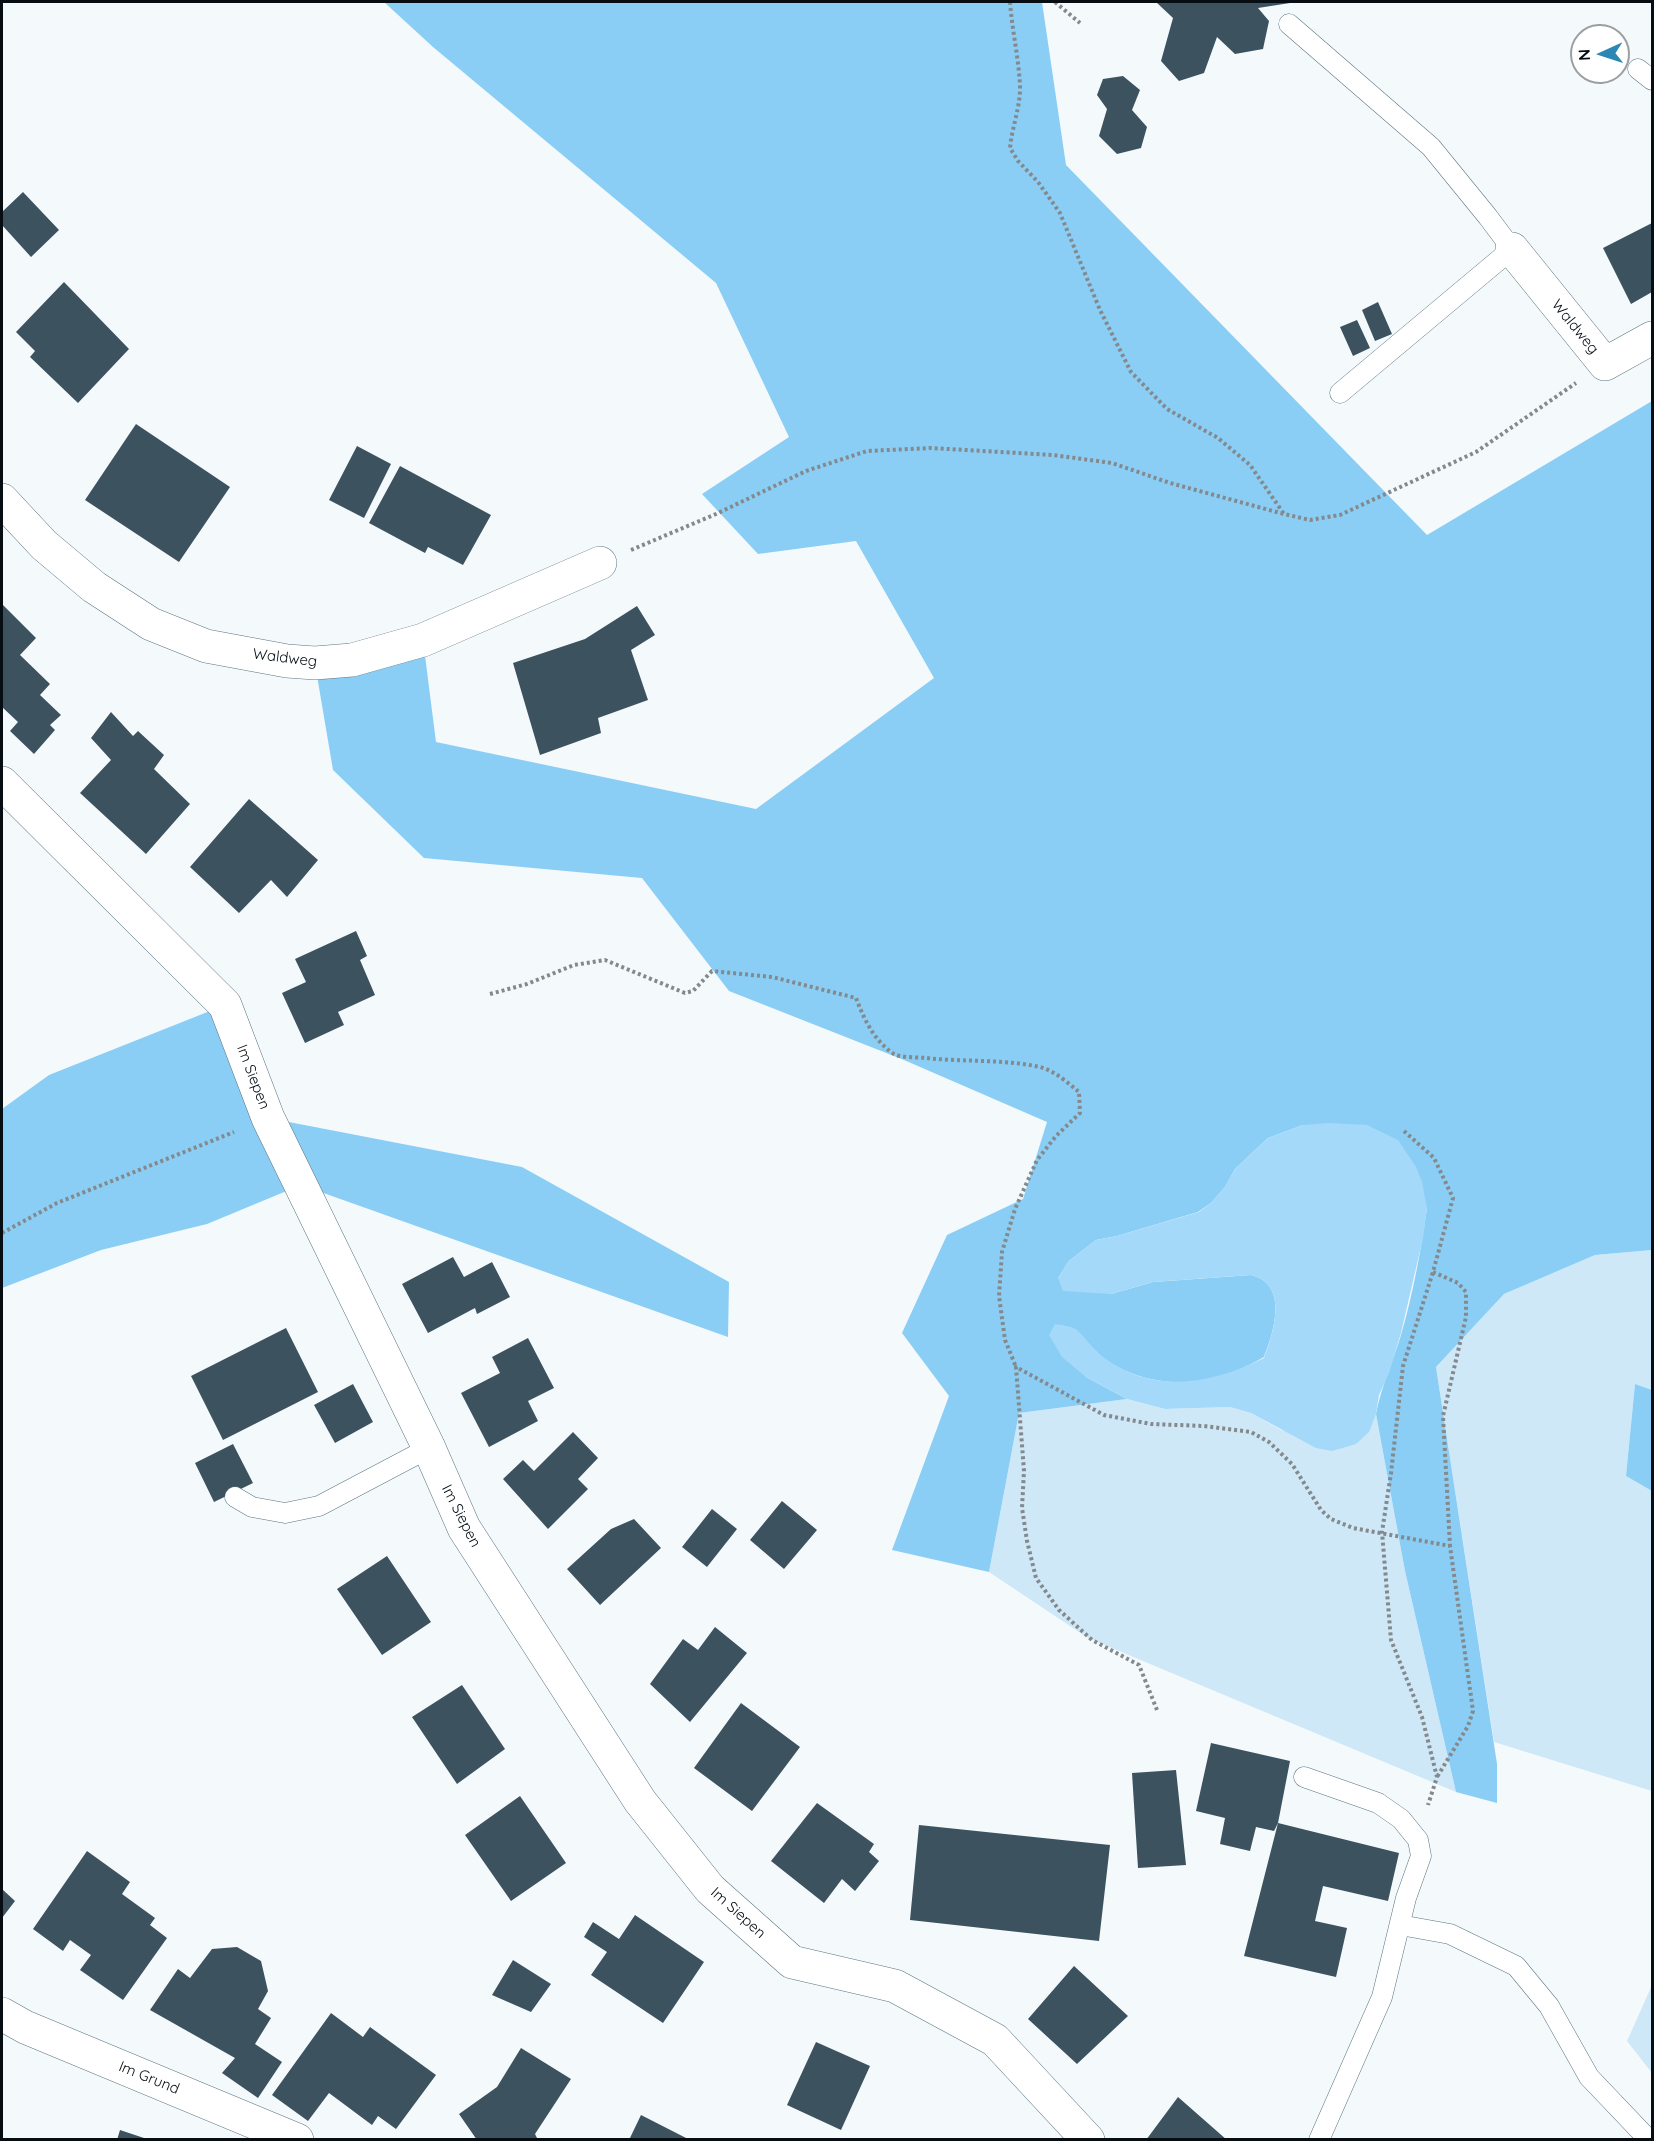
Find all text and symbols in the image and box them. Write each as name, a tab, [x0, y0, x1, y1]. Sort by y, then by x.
north arrow	[1570, 24, 1630, 84]
text: N	[1574, 48, 1594, 61]
street label: Waldweg	[1548, 296, 1602, 358]
street label: Waldweg	[252, 645, 318, 671]
street label: Im Siepen	[232, 1042, 274, 1112]
street label: Im Siepen	[438, 1482, 484, 1550]
street label: Im Siepen	[707, 1884, 769, 1942]
street label: Im Grund	[116, 2058, 182, 2098]

